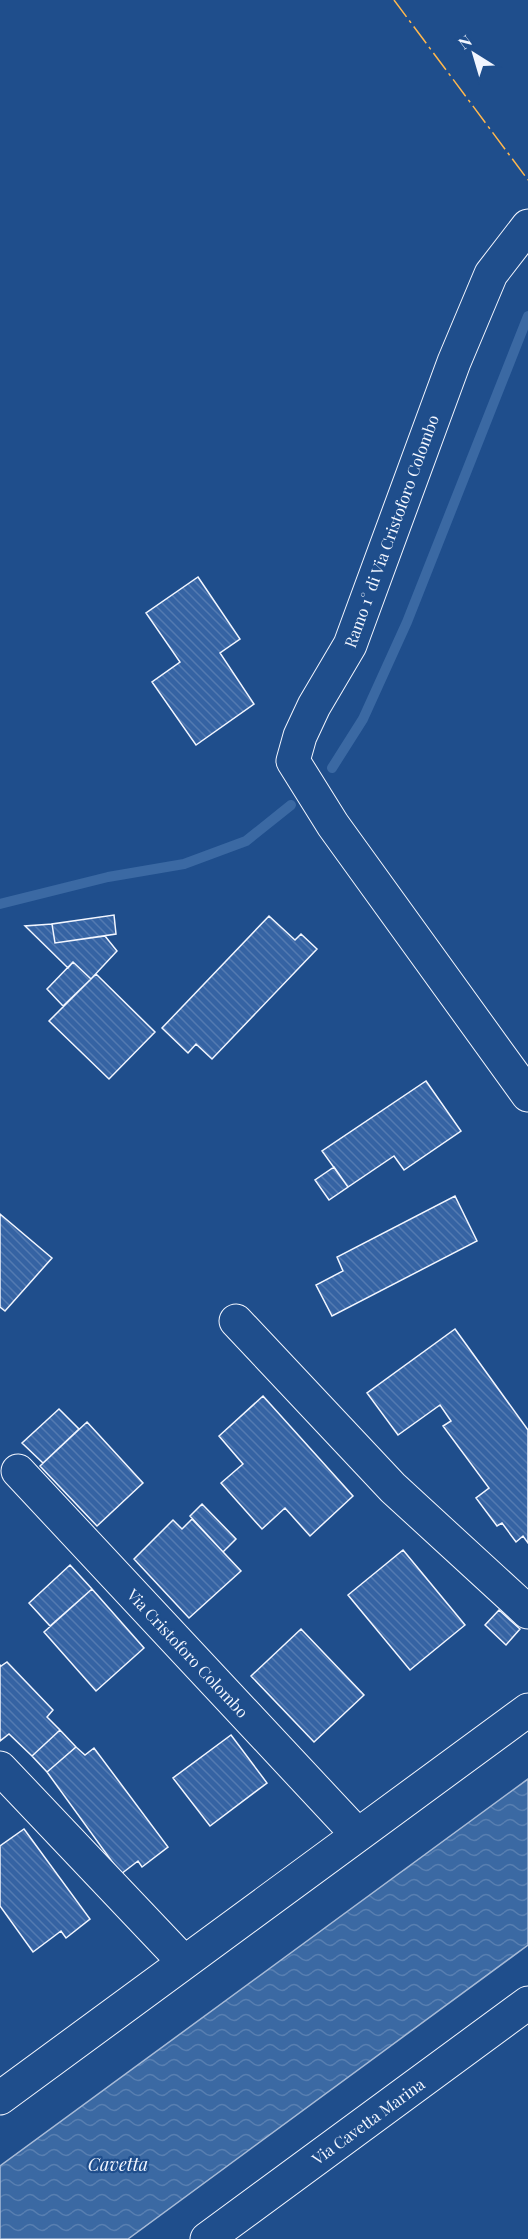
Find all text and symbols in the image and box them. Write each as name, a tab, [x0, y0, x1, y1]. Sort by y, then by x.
north arrow	[444, 24, 504, 84]
text: N	[454, 29, 476, 53]
street label: Ramo 1° di Via Cristoforo Colombo	[339, 411, 443, 650]
street label: Via Cristoforo Colombo	[122, 1583, 253, 1722]
street label: Via Cavetta Marina	[307, 2073, 429, 2170]
water label: Cavetta	[88, 2152, 148, 2176]

